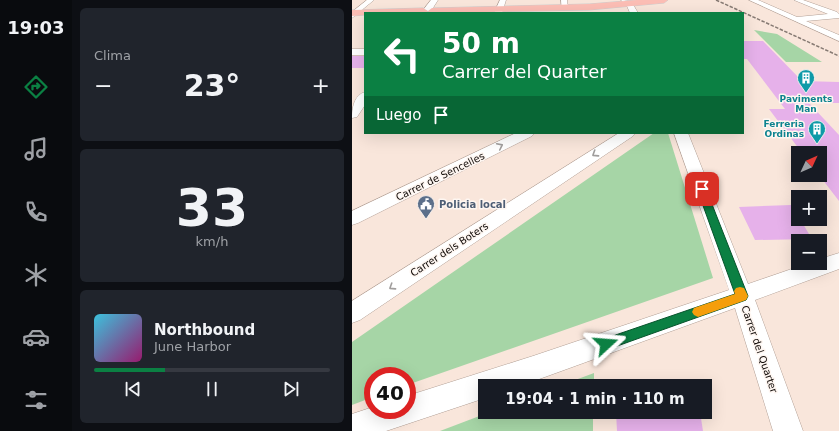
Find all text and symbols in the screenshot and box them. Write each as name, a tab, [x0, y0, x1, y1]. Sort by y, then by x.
text: 19:03	[7, 17, 65, 38]
text: 50 m	[442, 27, 520, 60]
icon: left	[376, 28, 428, 80]
text: Clima	[94, 48, 131, 63]
text: Carrer del Quarter	[442, 61, 607, 82]
text: 23°	[184, 68, 240, 103]
building icon: Paviments Man	[796, 68, 816, 93]
icon: directions	[22, 73, 50, 101]
text: −	[94, 73, 112, 98]
text: +	[312, 73, 330, 98]
place label: Paviments Man	[780, 94, 832, 114]
icon: arrive	[430, 104, 452, 126]
text: Luego	[376, 106, 422, 124]
place label: Ferreria Ordinas	[764, 119, 804, 139]
building icon: Ferreria Ordinas	[807, 119, 827, 144]
icon: music	[22, 135, 50, 163]
one-way arrow	[496, 143, 503, 151]
north arrow	[791, 146, 827, 182]
map controls	[791, 146, 827, 270]
one-way arrow	[592, 149, 599, 157]
street label: Carrer de Sencelles	[394, 150, 486, 203]
pin	[685, 172, 719, 206]
text: 33	[176, 178, 248, 238]
icon: arrive	[691, 178, 713, 200]
button: +	[791, 190, 827, 226]
public building icon: Policia local	[416, 194, 436, 219]
icon: phone	[22, 198, 50, 226]
place label: Policia local	[439, 199, 506, 210]
street label: Carrer dels Boters	[408, 220, 490, 279]
text: km/h	[196, 234, 228, 249]
button: −	[791, 234, 827, 270]
icon: climate	[22, 261, 50, 289]
one-way arrow	[389, 282, 396, 289]
street label: Carrer del Quarter	[739, 304, 780, 395]
text: Northbound	[154, 321, 255, 339]
icon: car	[22, 323, 50, 351]
position arrow	[585, 323, 627, 365]
text: June Harbor	[154, 339, 231, 354]
speed limit sign: 40	[364, 367, 416, 419]
icon: previous	[122, 378, 144, 400]
icon: pause	[201, 378, 223, 400]
icon: next	[280, 378, 302, 400]
icon: filters	[22, 386, 50, 414]
text: 19:04 · 1 min · 110 m	[505, 390, 685, 408]

